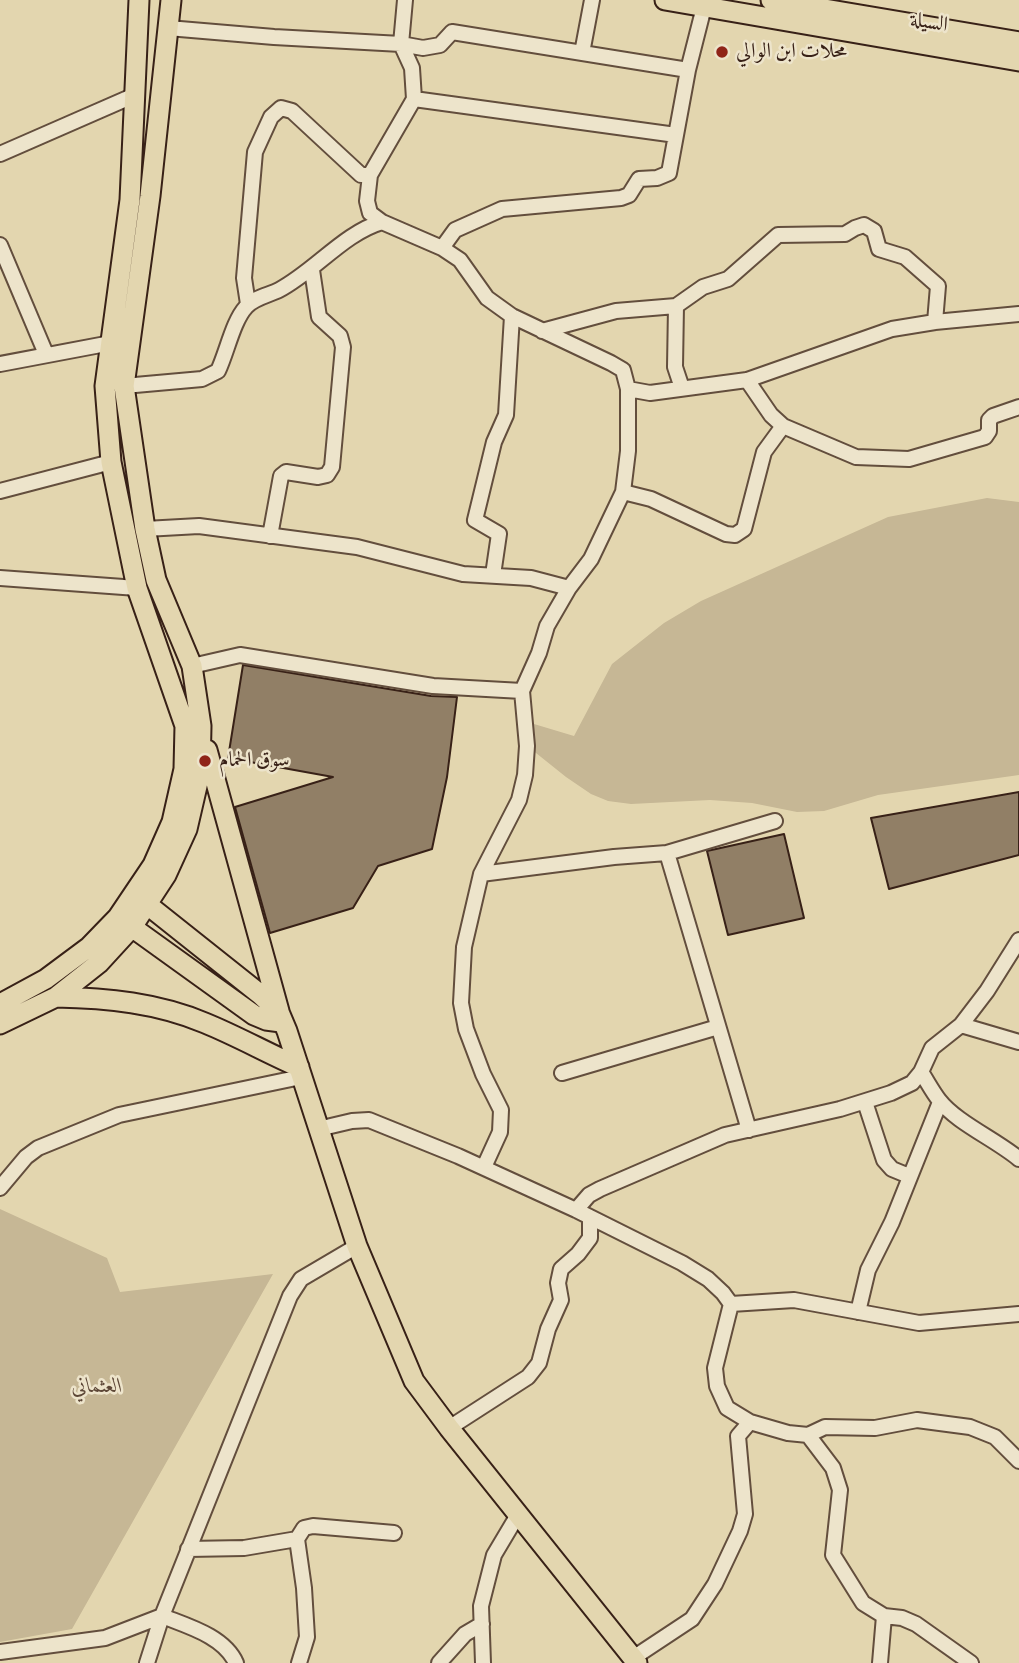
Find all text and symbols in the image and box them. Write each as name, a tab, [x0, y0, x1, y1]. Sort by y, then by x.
street label: السيلة	[908, 8, 950, 38]
place label: محلات ابن الوالي	[736, 39, 847, 65]
marker: محلات ابن الوالي	[714, 44, 730, 60]
place label: سوق الحمام	[219, 748, 290, 774]
marker: سوق الحمام	[197, 753, 213, 769]
park label: العثماني	[72, 1374, 122, 1400]

